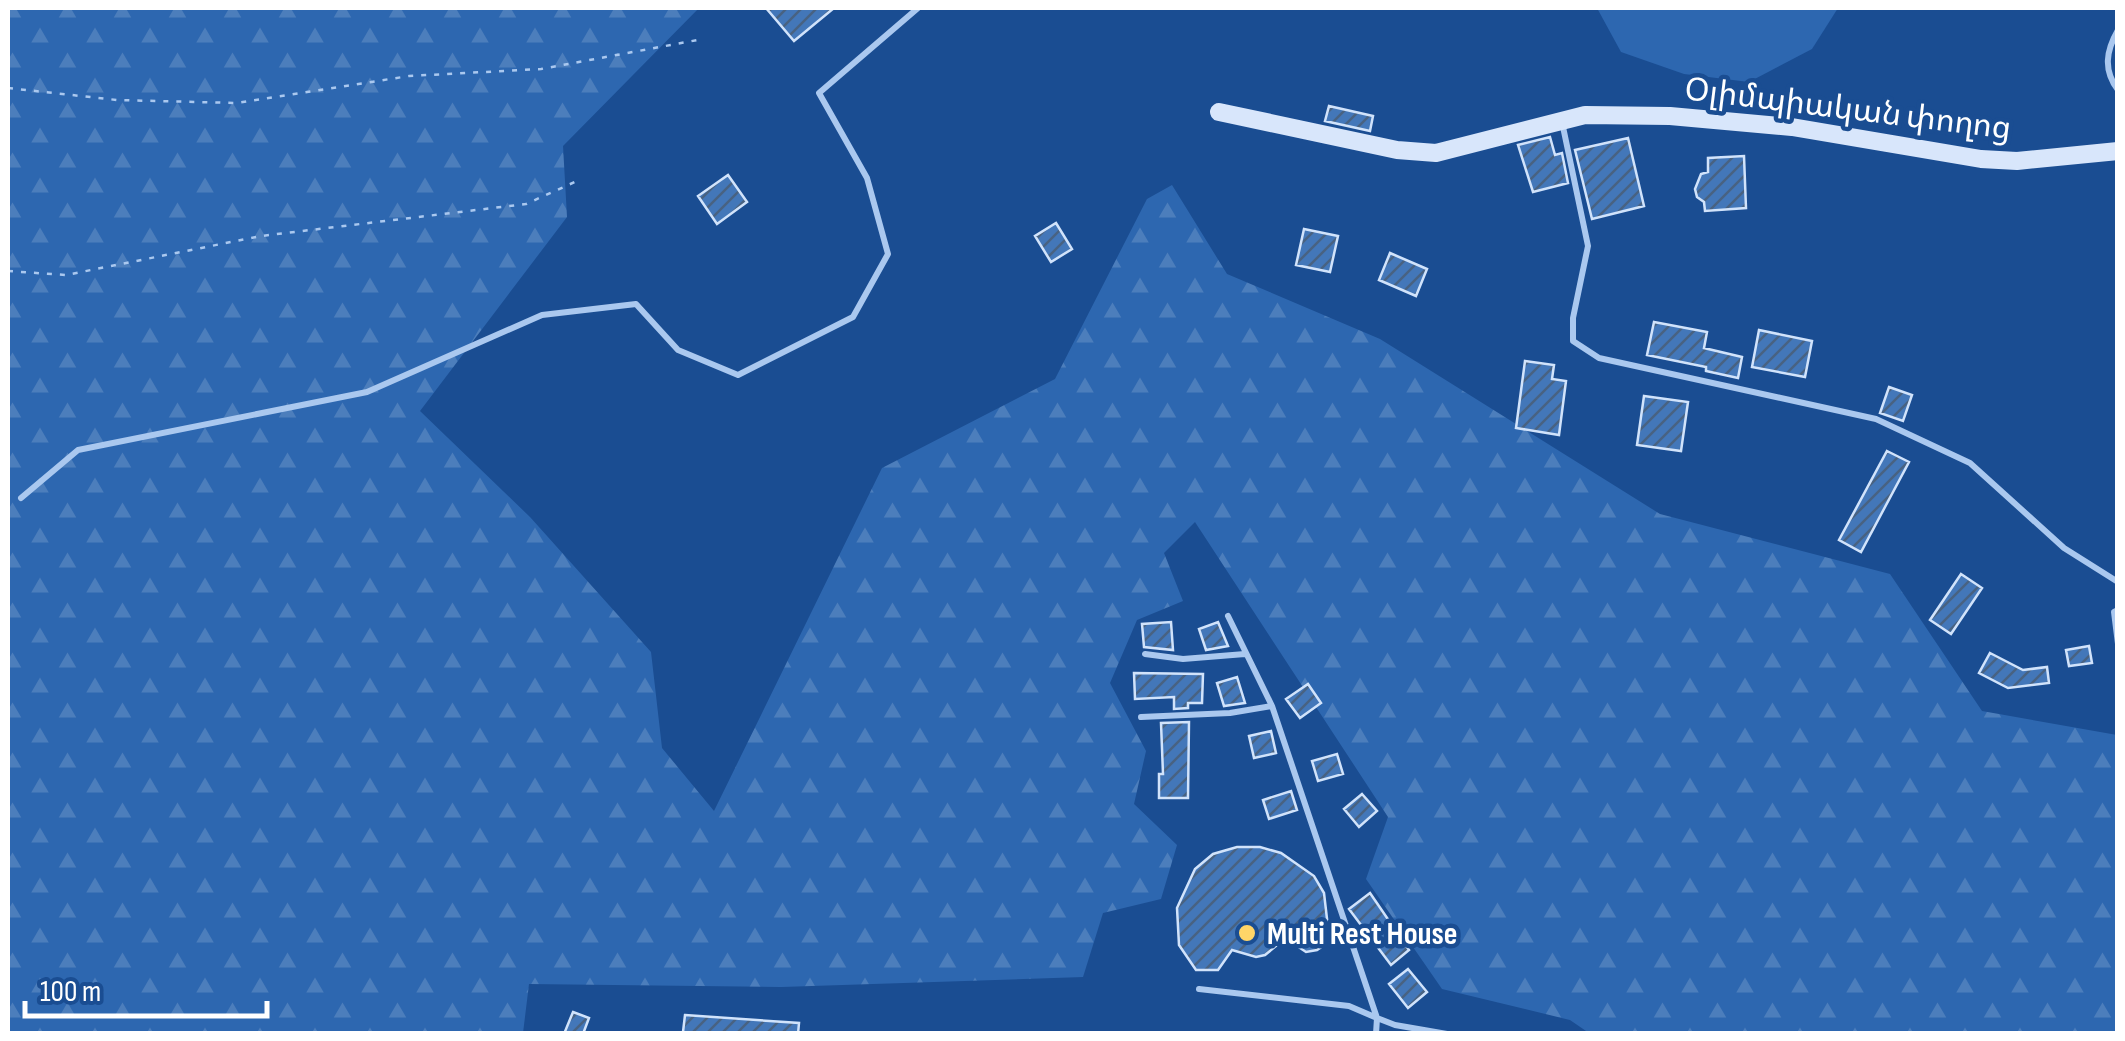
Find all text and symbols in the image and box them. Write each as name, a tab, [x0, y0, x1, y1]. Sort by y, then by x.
street label: Օլիմպիական փողոց	[1682, 70, 2013, 149]
place label: Multi Rest House	[1267, 915, 1458, 954]
marker: Multi Rest House	[1236, 922, 1258, 944]
scale bar	[25, 956, 268, 1018]
text: 100 m	[40, 974, 101, 1010]

